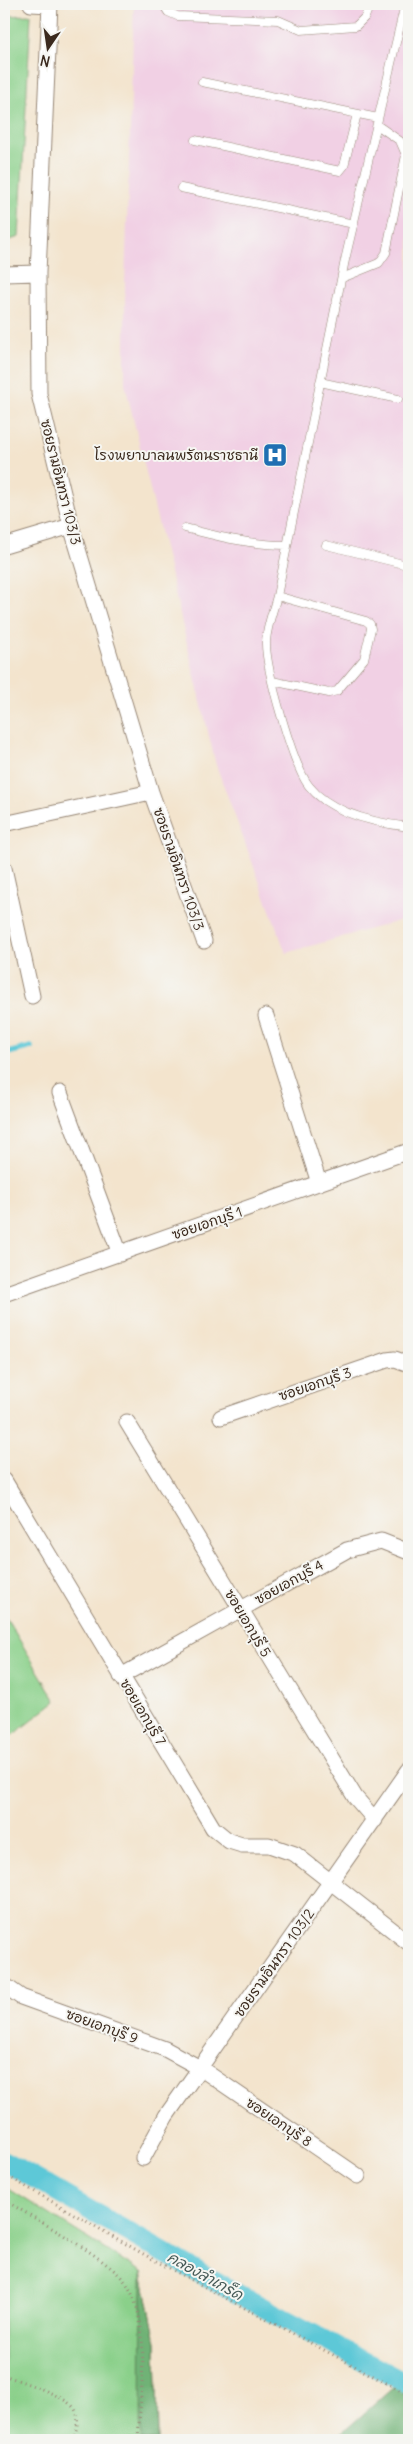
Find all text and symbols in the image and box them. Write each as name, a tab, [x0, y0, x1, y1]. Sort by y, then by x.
north arrow	[22, 22, 72, 72]
text: N	[38, 51, 52, 71]
street label: ซอยรามอินทรา 103/3	[37, 417, 85, 547]
hospital icon: โรงพยาบาลนพรัตนราชธานี	[262, 442, 288, 468]
place label: โรงพยาบาลนพรัตนราชธานี	[94, 446, 258, 464]
street label: ซอยรามอินทรา 103/3	[150, 805, 208, 933]
street label: ซอยเอกบุรี 1	[169, 1203, 245, 1244]
street label: ซอยเอกบุรี 3	[276, 1363, 354, 1406]
street label: ซอยเอกบุรี 4	[251, 1556, 327, 1609]
street label: ซอยเอกบุรี 5	[220, 1586, 275, 1661]
street label: ซอยเอกบุรี 7	[115, 1675, 170, 1749]
street label: ซอยรามอินทรา 103/2	[230, 1905, 318, 2021]
street label: ซอยเอกบุรี 9	[63, 2005, 141, 2048]
street label: ซอยเอกบุรี 8	[242, 2093, 315, 2152]
water label: คลองลำเกร็ด	[164, 2247, 247, 2304]

